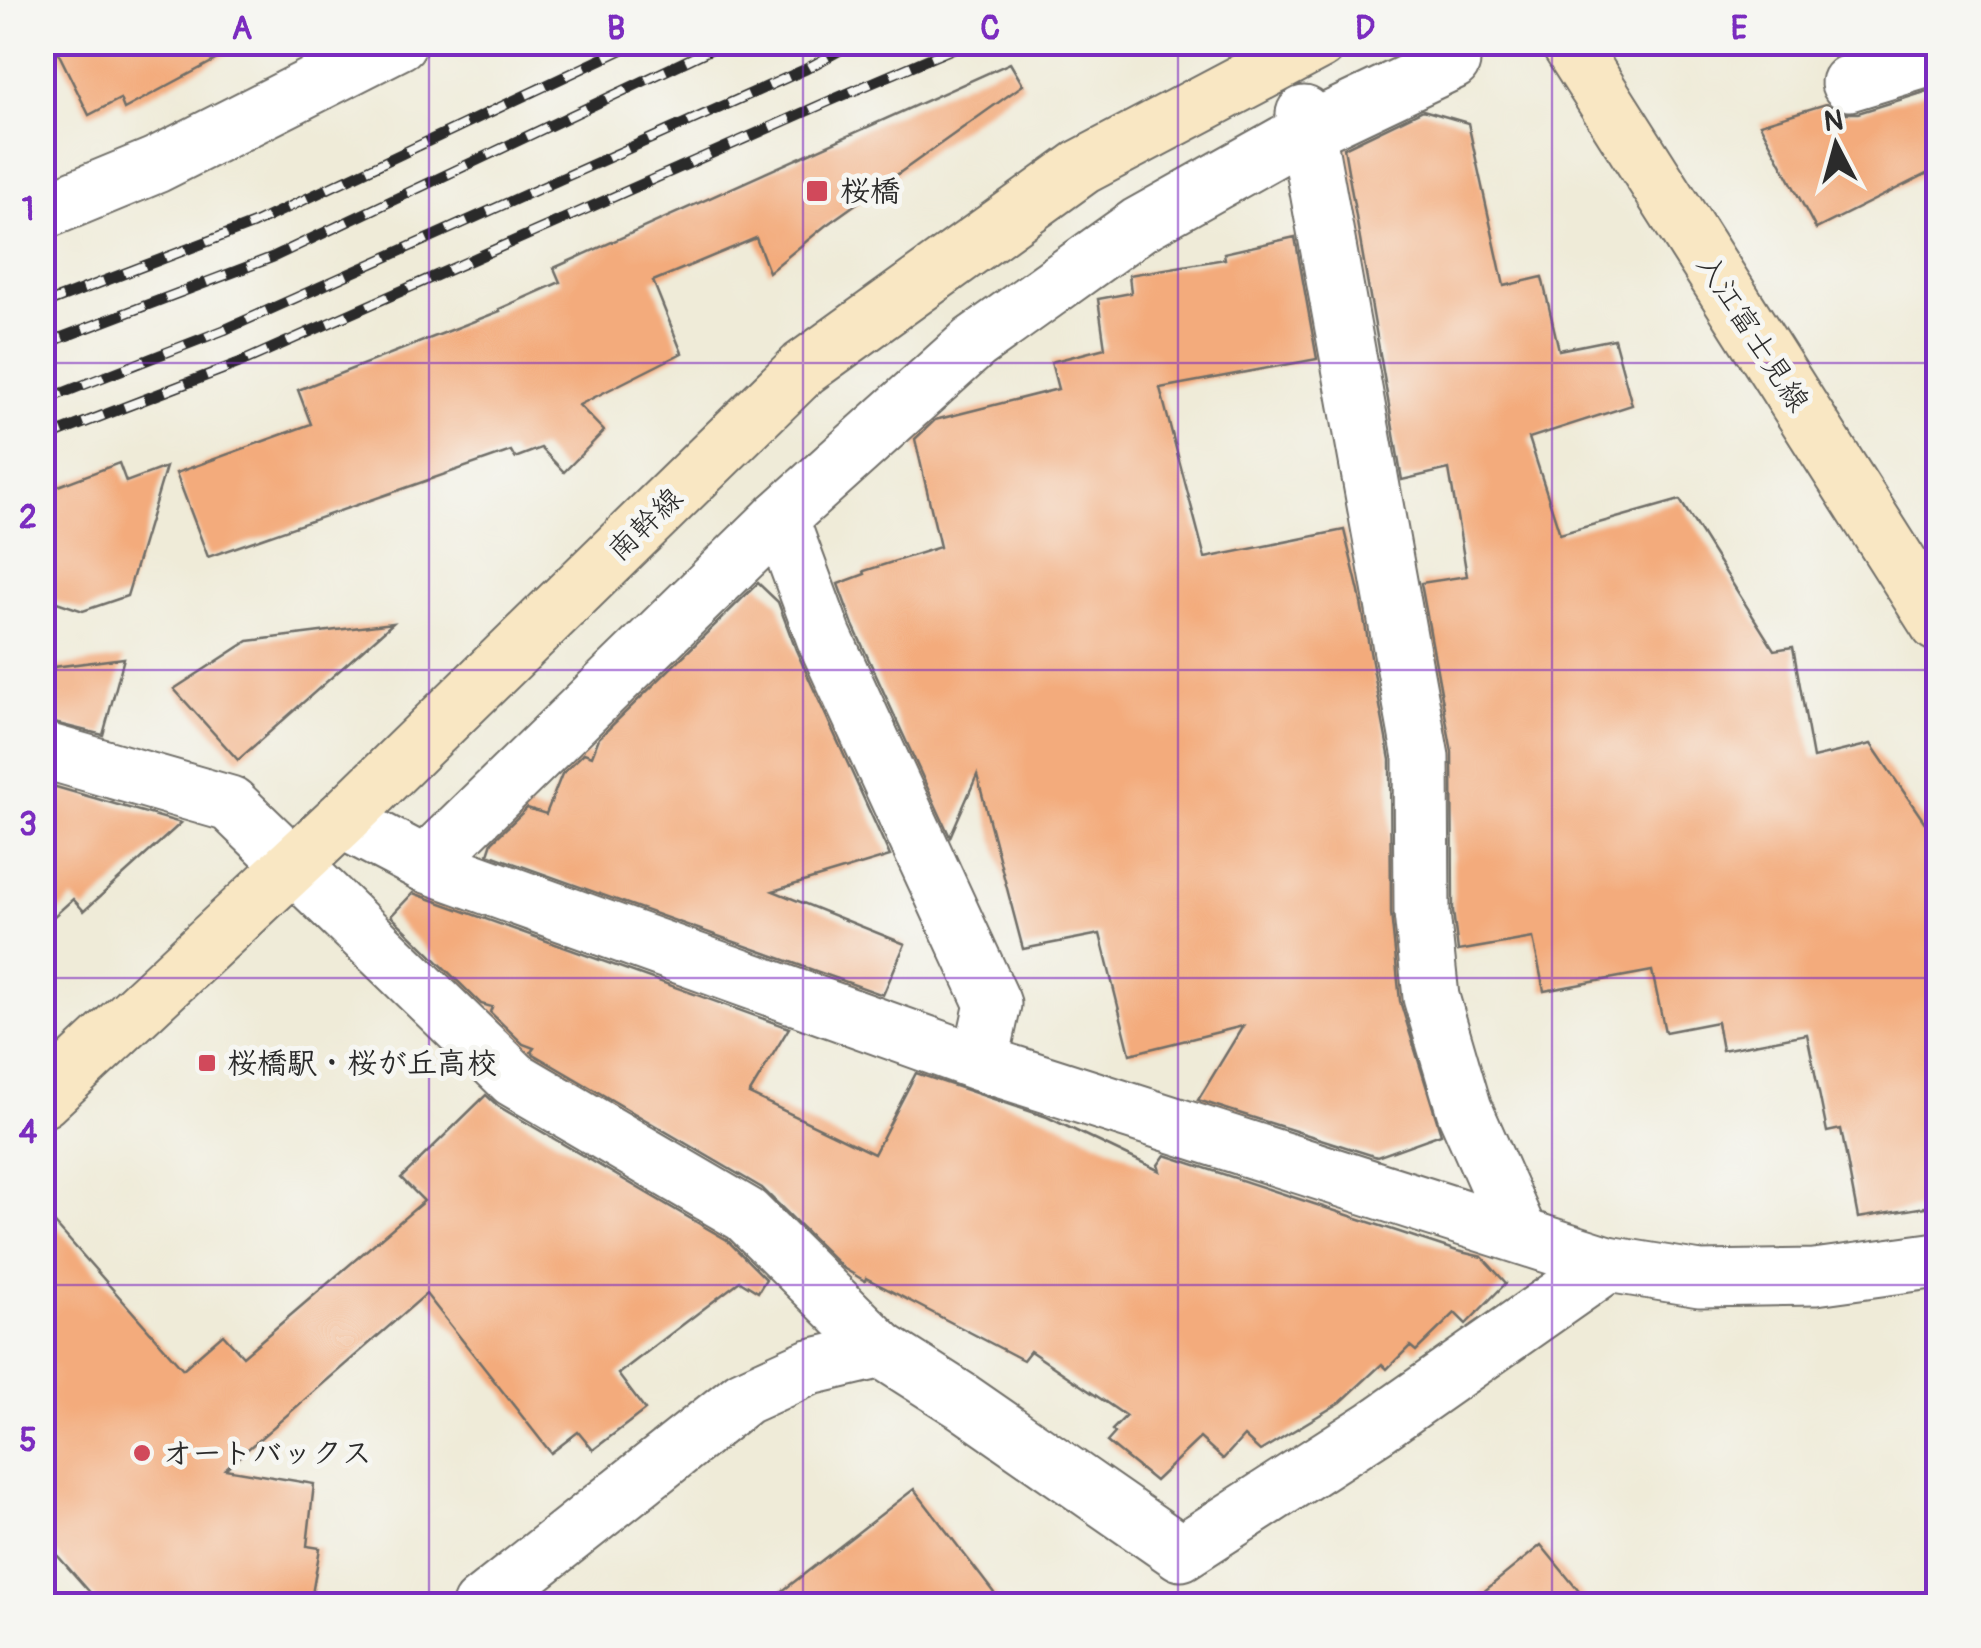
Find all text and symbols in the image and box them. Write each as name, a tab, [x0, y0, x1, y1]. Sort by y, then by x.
text: A	[232, 9, 253, 49]
text: B	[607, 9, 625, 49]
text: C	[980, 9, 1000, 49]
text: D	[1355, 9, 1375, 49]
text: E	[1731, 9, 1748, 49]
north arrow	[1786, 95, 1886, 195]
text: N	[1822, 103, 1845, 140]
place label: 桜橋	[840, 173, 900, 210]
marker: 桜橋	[804, 178, 830, 204]
text: 1	[22, 190, 34, 230]
street label: 入江富士見線	[1688, 248, 1817, 419]
street label: 南幹線	[600, 480, 691, 569]
text: 2	[19, 498, 37, 538]
text: 3	[19, 805, 37, 845]
place label: 桜橋駅・桜が丘高校	[227, 1045, 497, 1082]
marker: 桜橋駅・桜が丘高校	[196, 1052, 218, 1074]
text: 4	[19, 1113, 38, 1153]
text: 5	[19, 1421, 37, 1461]
place label: オートバックス	[162, 1435, 372, 1472]
marker: オートバックス	[131, 1442, 153, 1464]

